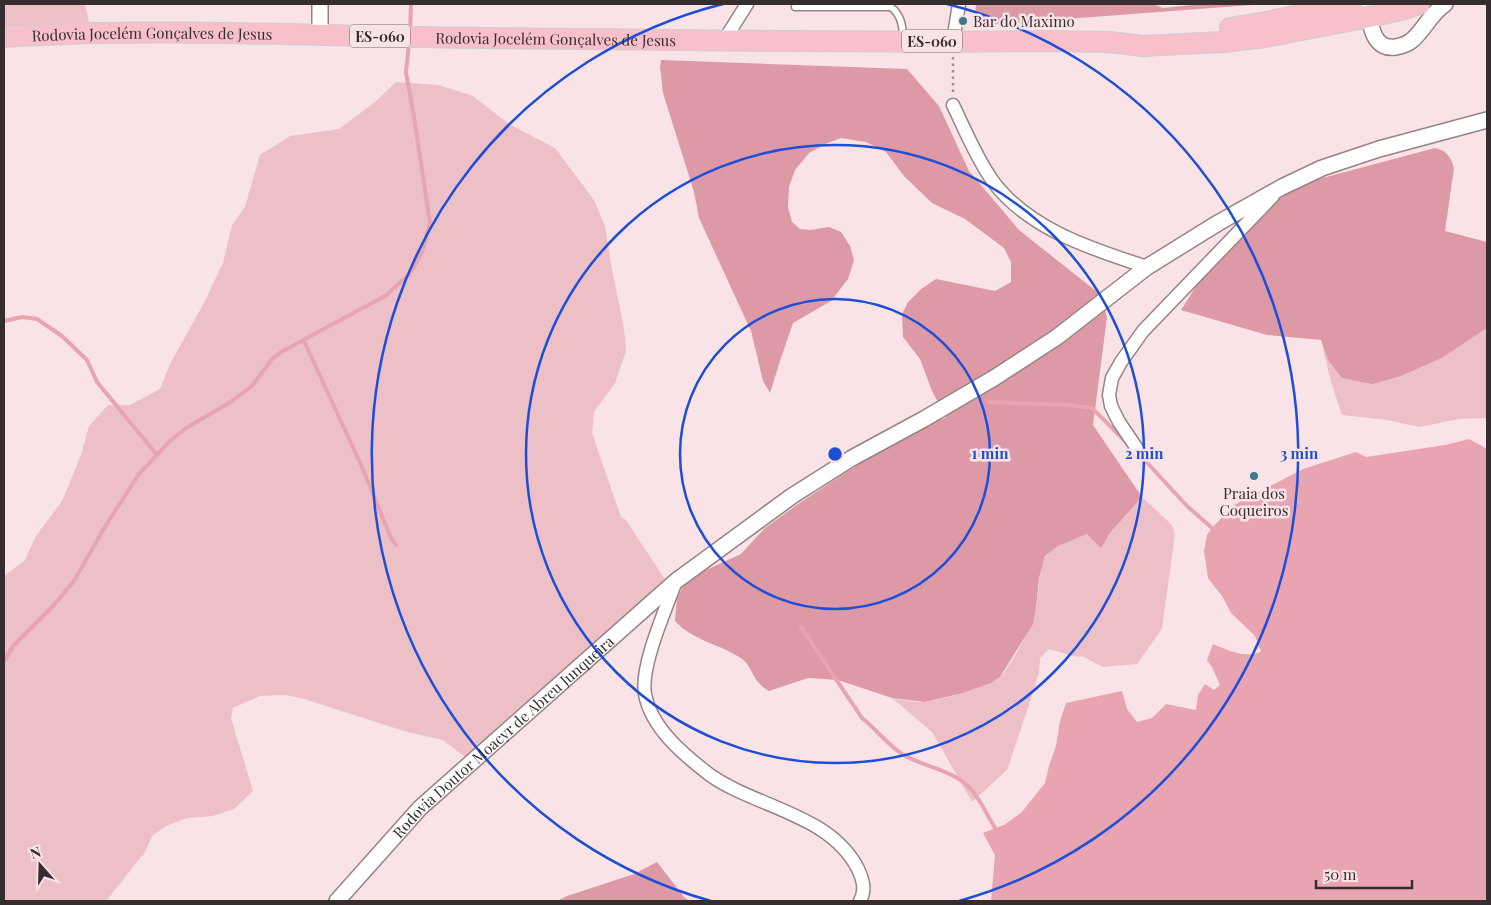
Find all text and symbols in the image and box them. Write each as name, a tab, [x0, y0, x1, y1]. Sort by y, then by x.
place label: Bar do Maximo	[973, 11, 1075, 31]
marker: Bar do Maximo	[957, 15, 969, 27]
street label: Rodovia Jocelém Gonçalves de Jesus	[31, 23, 272, 45]
road number: ES-060	[350, 24, 410, 48]
street label: Rodovia Jocelém Gonçalves de Jesus	[435, 27, 676, 50]
road number: ES-060	[902, 29, 962, 52]
text: 1 min	[972, 443, 1009, 463]
text: 2 min	[1125, 443, 1164, 463]
text: 3 min	[1280, 443, 1319, 463]
centre of rings	[826, 445, 844, 463]
marker: Praia dos Coqueiros	[1248, 470, 1260, 482]
place label: Praia dos Coqueiros	[1220, 483, 1289, 520]
street label: Rodovia Doutor Moacyr de Abreu Junqueira	[388, 631, 618, 842]
north arrow	[15, 840, 65, 890]
text: N	[27, 842, 43, 863]
scale bar	[1316, 858, 1412, 890]
text: 50 m	[1324, 864, 1357, 884]

